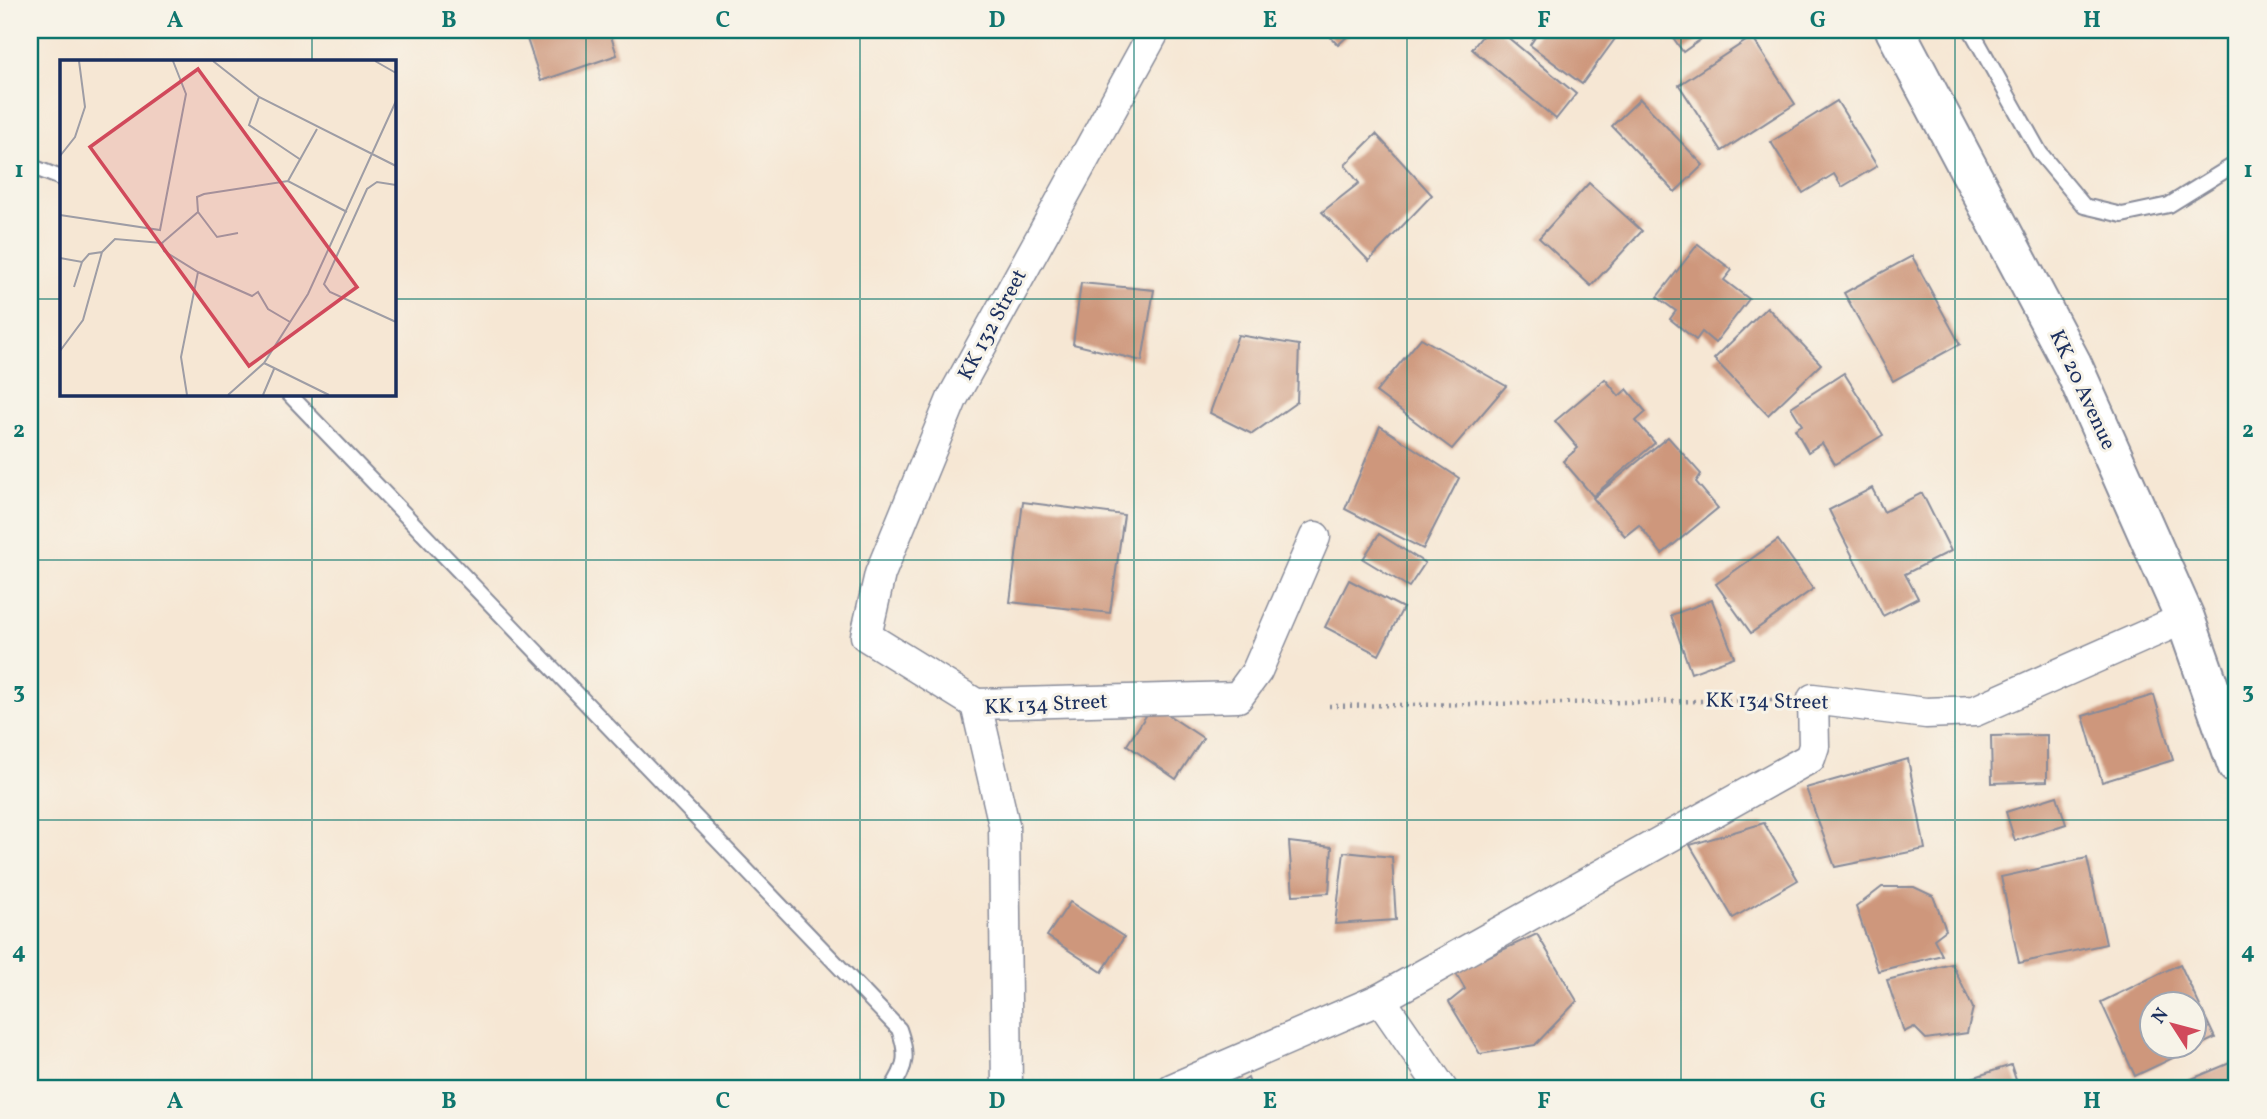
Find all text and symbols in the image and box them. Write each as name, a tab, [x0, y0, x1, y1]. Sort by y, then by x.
text: A	[167, 5, 183, 37]
text: B	[441, 5, 457, 37]
text: C	[716, 5, 730, 37]
text: D	[989, 5, 1006, 37]
text: E	[1263, 5, 1277, 37]
text: F	[1537, 5, 1551, 37]
text: G	[1810, 5, 1826, 37]
text: H	[2083, 5, 2101, 37]
inset map	[60, 60, 396, 396]
text: 1	[14, 155, 24, 187]
text: 1	[2243, 155, 2253, 187]
street label: KK 132 Street	[952, 264, 1034, 386]
street label: KK 20 Avenue	[2042, 325, 2122, 455]
text: 2	[13, 415, 25, 447]
text: 2	[2242, 415, 2254, 447]
text: 3	[13, 676, 25, 708]
text: 3	[2242, 676, 2254, 708]
street label: KK 134 Street	[1705, 686, 1829, 718]
street label: KK 134 Street	[984, 687, 1108, 723]
text: 4	[12, 936, 26, 968]
text: 4	[2241, 936, 2255, 968]
north arrow	[2138, 990, 2208, 1060]
text: N	[2146, 1003, 2176, 1029]
text: A	[167, 1086, 183, 1118]
text: B	[441, 1086, 457, 1118]
text: C	[716, 1086, 730, 1118]
text: D	[989, 1086, 1006, 1118]
text: E	[1263, 1086, 1277, 1118]
text: F	[1537, 1086, 1551, 1118]
text: G	[1810, 1086, 1826, 1118]
text: H	[2083, 1086, 2101, 1118]

